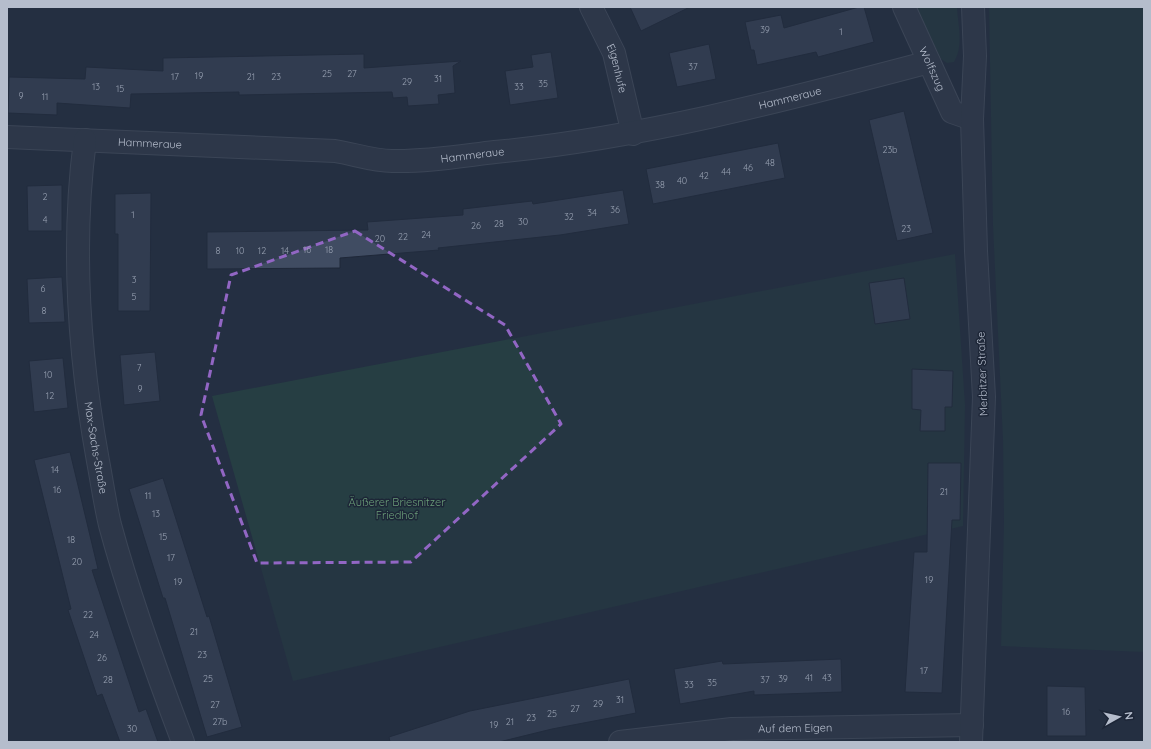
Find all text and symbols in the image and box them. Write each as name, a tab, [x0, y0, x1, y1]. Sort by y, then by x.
house number: 39	[760, 24, 770, 35]
house number: 1	[839, 26, 843, 37]
street label: Eigenhufe	[603, 41, 630, 94]
street label: Wolfszug	[916, 45, 948, 93]
house number: 37	[688, 61, 698, 72]
house number: 25	[322, 68, 332, 79]
house number: 27	[347, 68, 357, 79]
house number: 19	[195, 70, 203, 81]
house number: 17	[171, 71, 179, 82]
house number: 21	[247, 71, 255, 82]
house number: 23	[271, 71, 281, 82]
house number: 31	[434, 73, 442, 84]
house number: 29	[402, 76, 412, 87]
house number: 35	[538, 78, 548, 89]
house number: 13	[92, 81, 100, 92]
house number: 33	[514, 81, 524, 92]
house number: 15	[116, 83, 124, 94]
street label: Hammeraue	[757, 83, 823, 112]
house number: 9	[18, 90, 24, 101]
house number: 11	[42, 91, 48, 102]
street label: Hammeraue	[118, 135, 182, 151]
street label: Hammeraue	[440, 144, 505, 166]
house number: 23b	[882, 144, 898, 155]
house number: 48	[765, 157, 775, 168]
house number: 46	[743, 162, 753, 173]
house number: 44	[721, 166, 731, 177]
house number: 42	[699, 170, 709, 181]
house number: 40	[677, 175, 687, 186]
house number: 38	[655, 179, 665, 190]
house number: 2	[43, 191, 48, 202]
house number: 36	[610, 204, 620, 215]
house number: 34	[587, 207, 597, 218]
house number: 1	[131, 209, 135, 220]
house number: 32	[564, 211, 574, 222]
house number: 4	[43, 214, 48, 225]
house number: 30	[518, 216, 528, 227]
house number: 28	[494, 218, 504, 229]
house number: 26	[471, 220, 481, 231]
house number: 23	[901, 223, 911, 234]
house number: 24	[421, 229, 431, 240]
house number: 22	[398, 231, 408, 242]
house number: 20	[375, 233, 385, 244]
house number: 16	[303, 244, 311, 255]
house number: 18	[325, 244, 333, 255]
house number: 8	[216, 245, 221, 256]
house number: 10	[236, 245, 244, 256]
house number: 12	[258, 245, 266, 256]
house number: 14	[281, 245, 289, 256]
house number: 3	[132, 274, 137, 285]
house number: 6	[41, 283, 46, 294]
house number: 5	[132, 291, 137, 302]
house number: 8	[42, 305, 47, 316]
street label: Merbitzer Straße	[974, 332, 990, 416]
house number: 7	[137, 362, 142, 373]
house number: 10	[44, 369, 52, 380]
house number: 9	[137, 383, 143, 394]
house number: 12	[46, 390, 54, 401]
street label: Max-Sachs-Straße	[82, 401, 111, 495]
house number: 14	[51, 464, 59, 475]
house number: 16	[53, 484, 61, 495]
house number: 21	[940, 486, 948, 497]
house number: 11	[145, 490, 151, 501]
park label: Äußerer Briesnitzer Friedhof	[349, 495, 446, 522]
house number: 13	[152, 508, 160, 519]
house number: 15	[159, 531, 167, 542]
house number: 18	[67, 534, 75, 545]
house number: 17	[167, 552, 175, 563]
house number: 20	[72, 556, 82, 567]
house number: 19	[925, 574, 933, 585]
house number: 19	[174, 576, 182, 587]
house number: 22	[83, 609, 93, 620]
house number: 21	[190, 626, 198, 637]
house number: 24	[89, 629, 99, 640]
house number: 23	[197, 649, 207, 660]
house number: 26	[97, 652, 107, 663]
house number: 17	[920, 665, 928, 676]
house number: 41	[805, 672, 813, 683]
house number: 43	[822, 672, 832, 683]
house number: 25	[203, 673, 213, 684]
house number: 39	[778, 673, 788, 684]
house number: 28	[103, 674, 113, 685]
house number: 37	[760, 674, 770, 685]
house number: 35	[707, 677, 717, 688]
house number: 33	[684, 679, 694, 690]
house number: 31	[616, 694, 624, 705]
north arrow	[1099, 697, 1139, 737]
house number: 29	[593, 698, 603, 709]
house number: 27	[210, 699, 220, 710]
house number: 27	[570, 703, 580, 714]
house number: 16	[1062, 706, 1070, 717]
house number: 25	[547, 708, 557, 719]
text: N	[1121, 711, 1136, 721]
house number: 23	[526, 712, 536, 723]
house number: 27b	[213, 716, 228, 727]
house number: 21	[506, 716, 514, 727]
house number: 19	[490, 719, 498, 730]
street label: Auf dem Eigen	[758, 720, 832, 736]
house number: 30	[127, 723, 137, 734]

